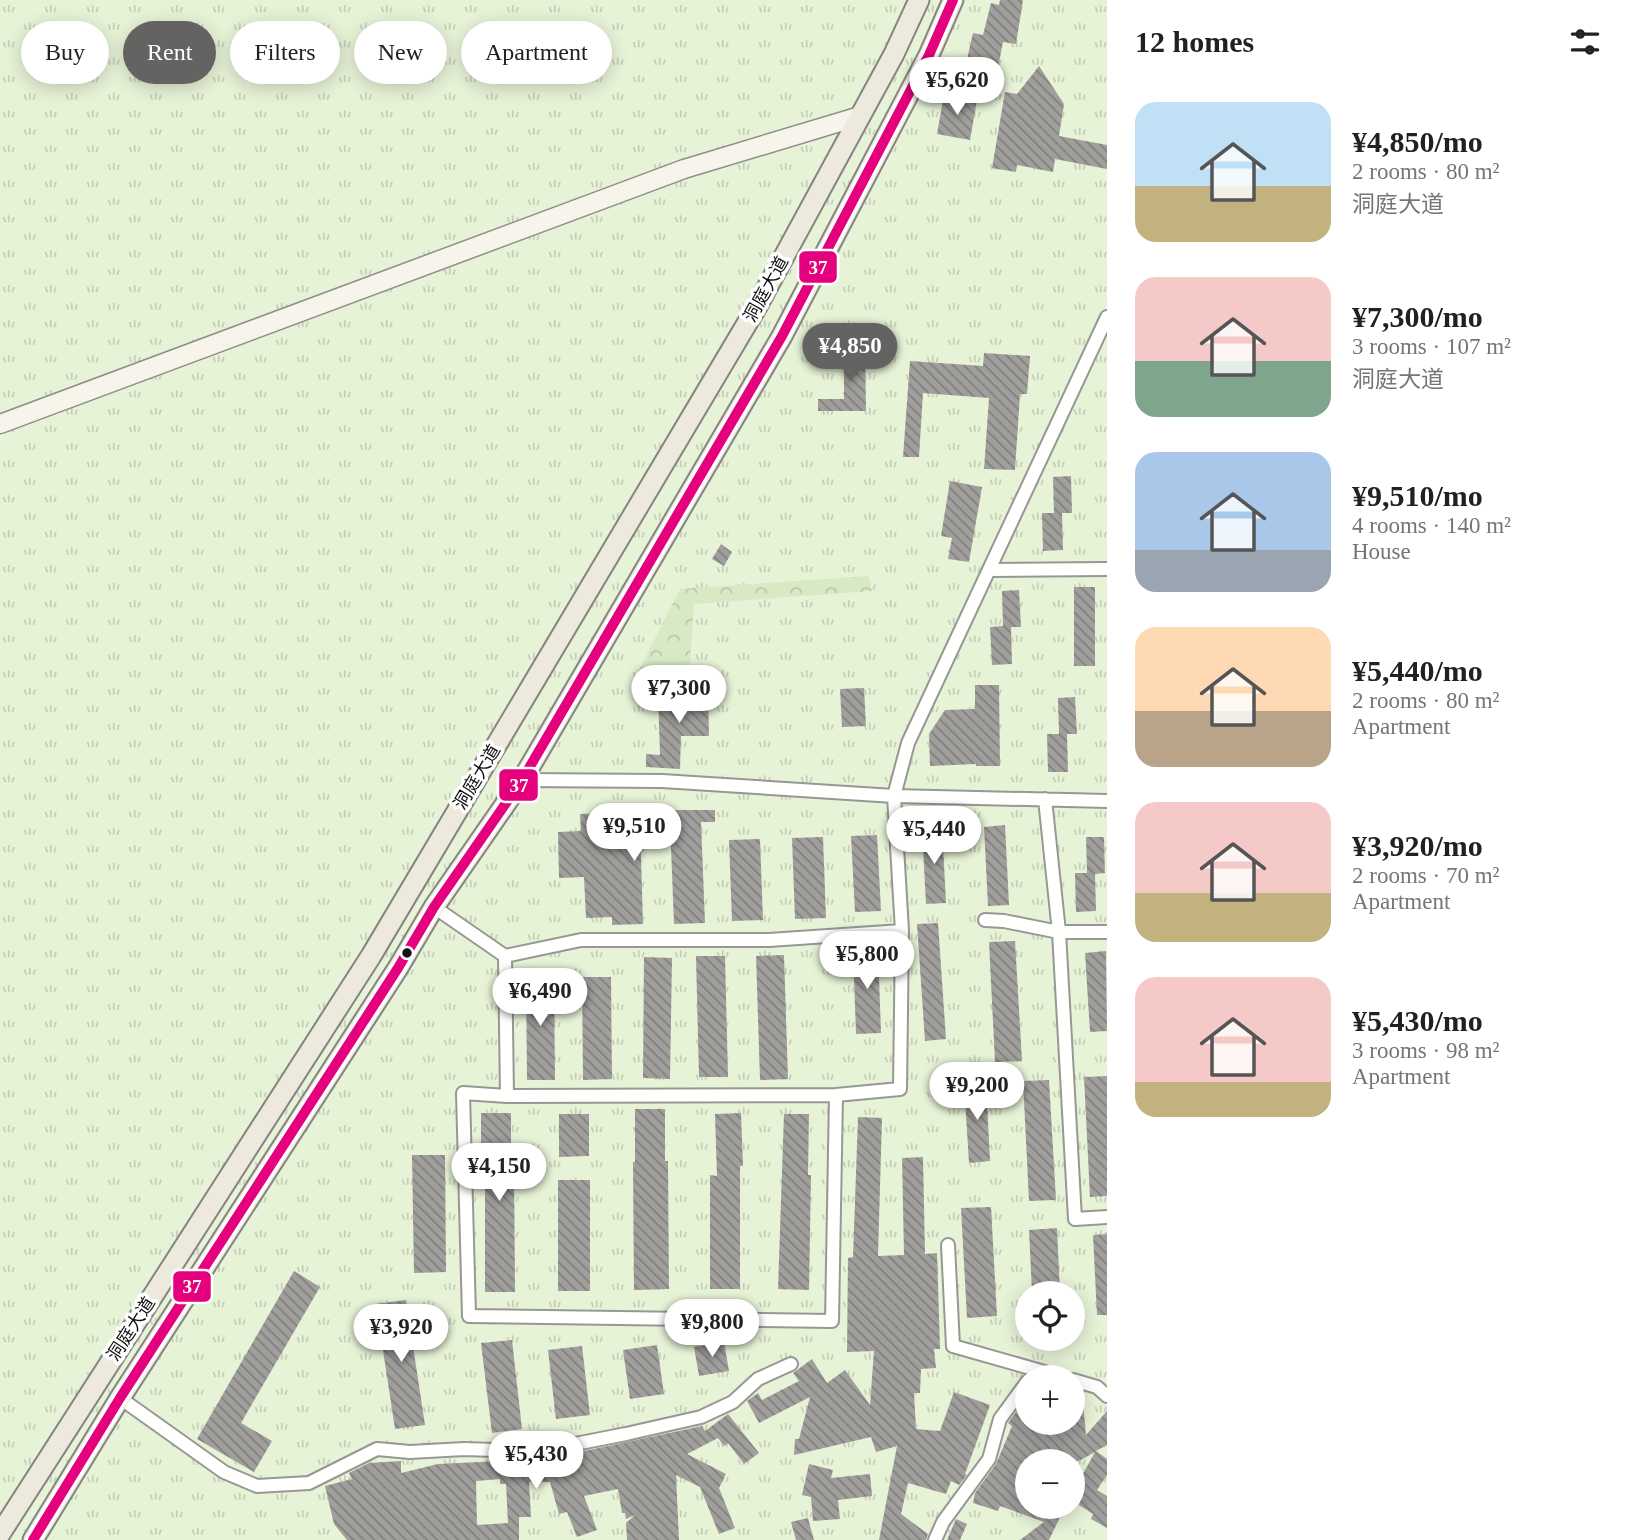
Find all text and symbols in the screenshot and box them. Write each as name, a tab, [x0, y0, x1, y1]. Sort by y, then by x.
chip: Buy	[21, 21, 109, 84]
chip: Rent	[123, 21, 216, 84]
chip: Filters	[230, 21, 340, 84]
chip: New	[354, 21, 447, 84]
chip: Apartment	[461, 21, 612, 84]
icon: filters	[1566, 23, 1604, 61]
text: 12 homes	[1135, 25, 1254, 58]
pin: ¥5,620	[900, 58, 1014, 117]
text: ¥5,620	[925, 67, 989, 92]
text: ¥4,850/mo	[1352, 125, 1483, 158]
icon: home	[1191, 130, 1275, 214]
text: 2 rooms · 80 m²	[1352, 159, 1499, 184]
text: 洞庭大道	[1352, 192, 1444, 217]
line badge: 37	[798, 250, 838, 284]
street label: 洞庭大道	[740, 253, 792, 325]
text: 37	[809, 257, 828, 278]
text: ¥7,300/mo	[1352, 300, 1483, 333]
icon: home	[1191, 305, 1275, 389]
pin: ¥4,850	[793, 324, 907, 383]
text: ¥4,850	[818, 333, 882, 358]
text: 3 rooms · 107 m²	[1352, 334, 1511, 359]
text: 洞庭大道	[1352, 367, 1444, 392]
text: ¥9,510/mo	[1352, 479, 1483, 512]
icon: home	[1191, 480, 1275, 564]
text: 4 rooms · 140 m²	[1352, 513, 1511, 538]
text: House	[1352, 539, 1411, 564]
text: ¥5,440/mo	[1352, 654, 1483, 687]
icon: home	[1191, 655, 1275, 739]
pin: ¥7,300	[622, 666, 736, 725]
text: ¥7,300	[647, 675, 711, 700]
text: 2 rooms · 80 m²	[1352, 688, 1499, 713]
text: Apartment	[1352, 714, 1450, 739]
street label: 洞庭大道	[450, 741, 504, 813]
line badge: 37	[498, 768, 539, 802]
text: 37	[510, 775, 529, 796]
pin: ¥9,510	[577, 804, 691, 863]
pin: ¥5,440	[877, 806, 991, 866]
text: ¥9,510	[602, 813, 666, 838]
text: ¥5,440	[902, 816, 966, 841]
text: ¥3,920/mo	[1352, 829, 1483, 862]
icon: home	[1191, 830, 1275, 914]
text: 2 rooms · 70 m²	[1352, 863, 1499, 888]
text: Apartment	[1352, 889, 1450, 914]
pin: ¥5,800	[810, 932, 924, 991]
text: ¥5,800	[835, 941, 899, 966]
unlabelled marker	[400, 946, 414, 960]
pin: ¥6,490	[483, 968, 597, 1028]
text: ¥6,490	[508, 978, 572, 1003]
text: ¥5,430/mo	[1352, 1004, 1483, 1037]
icon: home	[1191, 1005, 1275, 1089]
text: 3 rooms · 98 m²	[1352, 1038, 1499, 1063]
pin: ¥9,200	[920, 1062, 1034, 1122]
text: Apartment	[1352, 1064, 1450, 1089]
text: ¥9,200	[945, 1072, 1009, 1097]
pin: ¥4,150	[442, 1144, 556, 1203]
text: ¥4,150	[467, 1153, 531, 1178]
line badge: 37	[172, 1270, 212, 1303]
text: 37	[183, 1276, 202, 1297]
map controls	[1015, 1281, 1085, 1519]
button: locate	[1015, 1281, 1085, 1351]
street label: 洞庭大道	[103, 1293, 159, 1365]
pin: ¥9,800	[655, 1300, 769, 1359]
pin: ¥3,920	[344, 1304, 458, 1364]
text: ¥9,800	[680, 1309, 744, 1334]
text: ¥3,920	[369, 1314, 433, 1339]
button: +	[1015, 1365, 1085, 1435]
pin: ¥5,430	[479, 1432, 593, 1491]
text: ¥5,430	[504, 1441, 568, 1466]
button: −	[1015, 1449, 1085, 1519]

